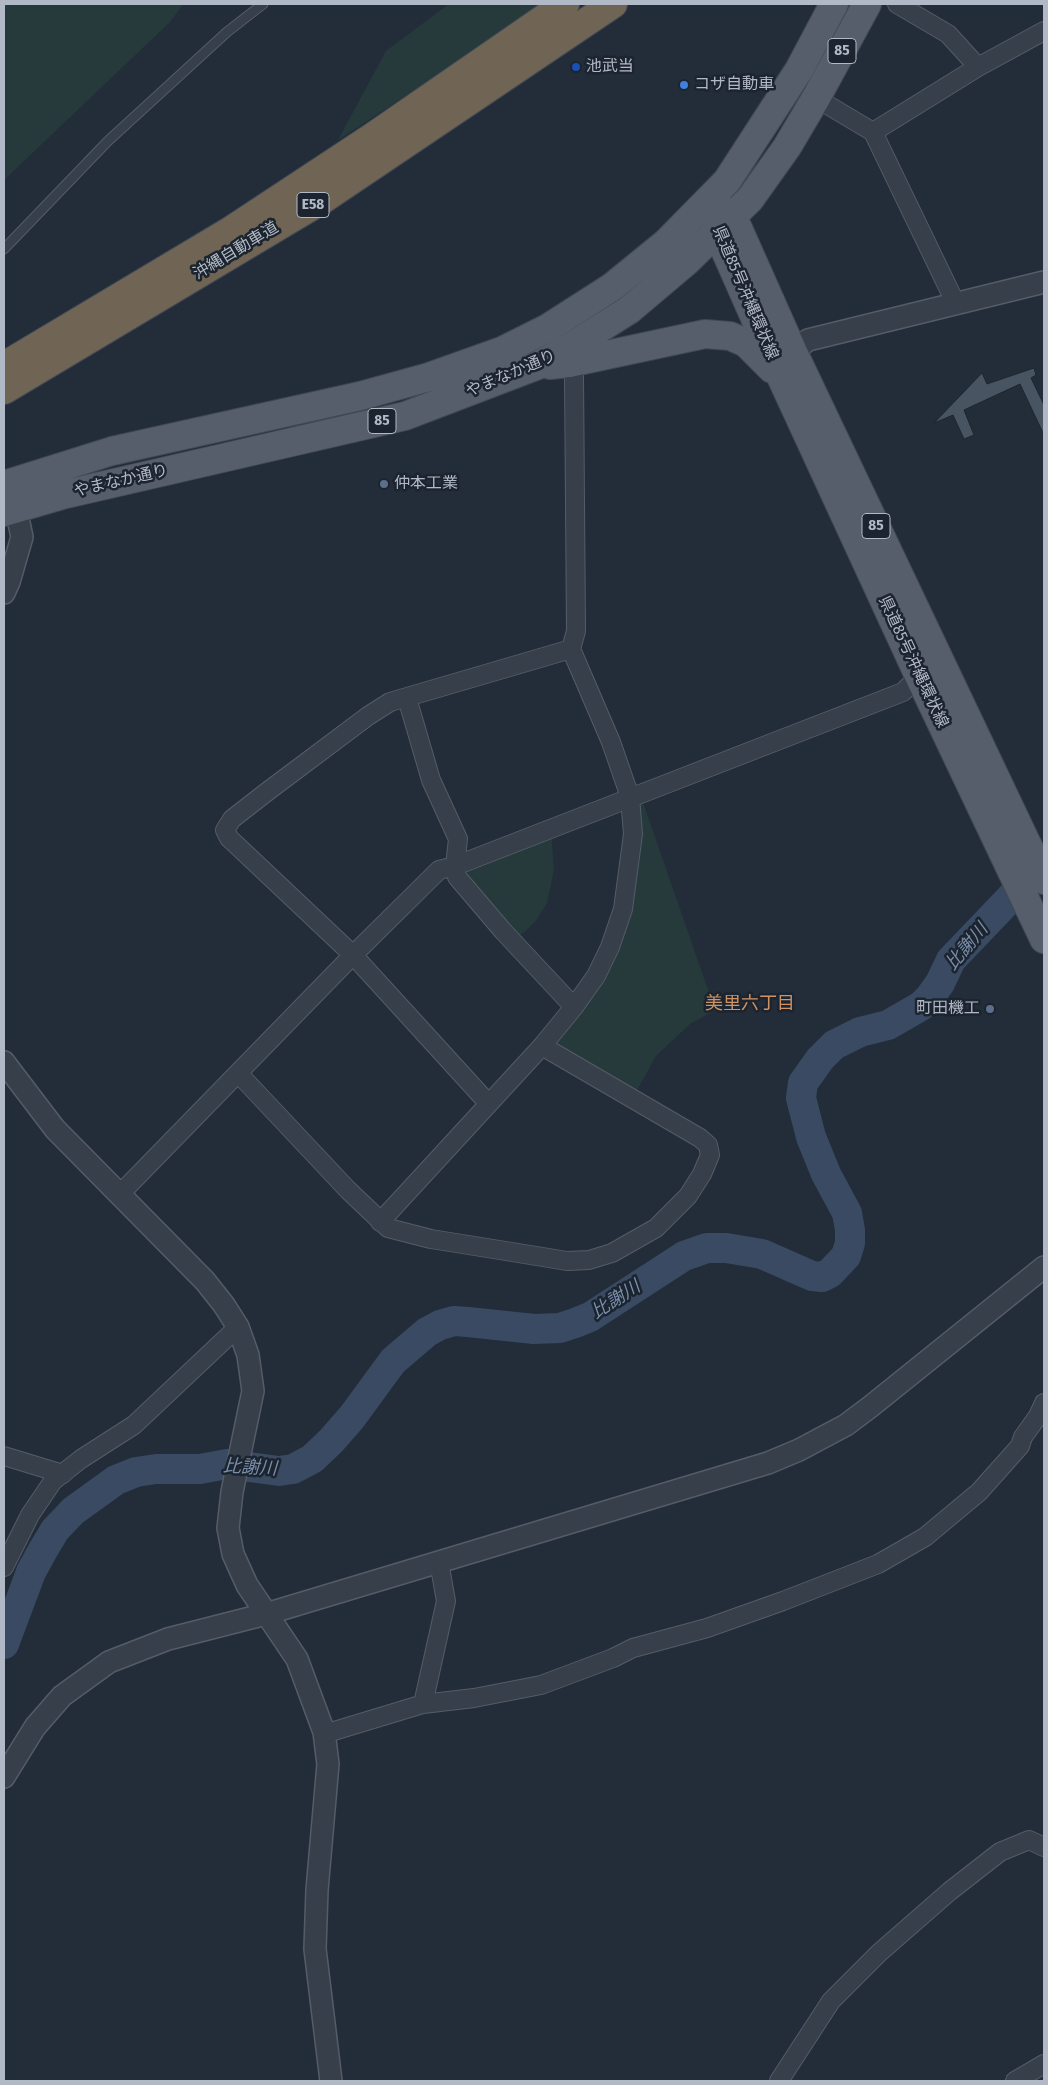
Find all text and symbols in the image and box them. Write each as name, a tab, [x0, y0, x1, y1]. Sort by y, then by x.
road number: 85	[828, 38, 856, 64]
place label: 池武当	[586, 57, 634, 77]
marker: 池武当	[570, 61, 582, 73]
place label: コザ自動車	[694, 75, 774, 95]
marker: コザ自動車	[678, 79, 690, 91]
road number: E58	[297, 192, 329, 218]
street label: 沖縄自動車道	[190, 218, 282, 284]
street label: 県道85号沖縄環状線	[708, 223, 782, 363]
street label: やまなか通り	[463, 346, 559, 402]
road number: 85	[368, 408, 396, 434]
street label: やまなか通り	[72, 461, 170, 501]
place label: 仲本工業	[394, 474, 458, 494]
marker: 仲本工業	[378, 478, 390, 490]
road number: 85	[862, 514, 890, 538]
street label: 県道85号沖縄環状線	[874, 593, 952, 731]
water label: 比謝川	[941, 919, 993, 975]
district label: 美里六丁目	[705, 993, 795, 1015]
place label: 町田機工	[916, 999, 980, 1019]
marker: 町田機工	[984, 1003, 996, 1015]
water label: 比謝川	[587, 1276, 645, 1324]
water label: 比謝川	[222, 1456, 278, 1480]

